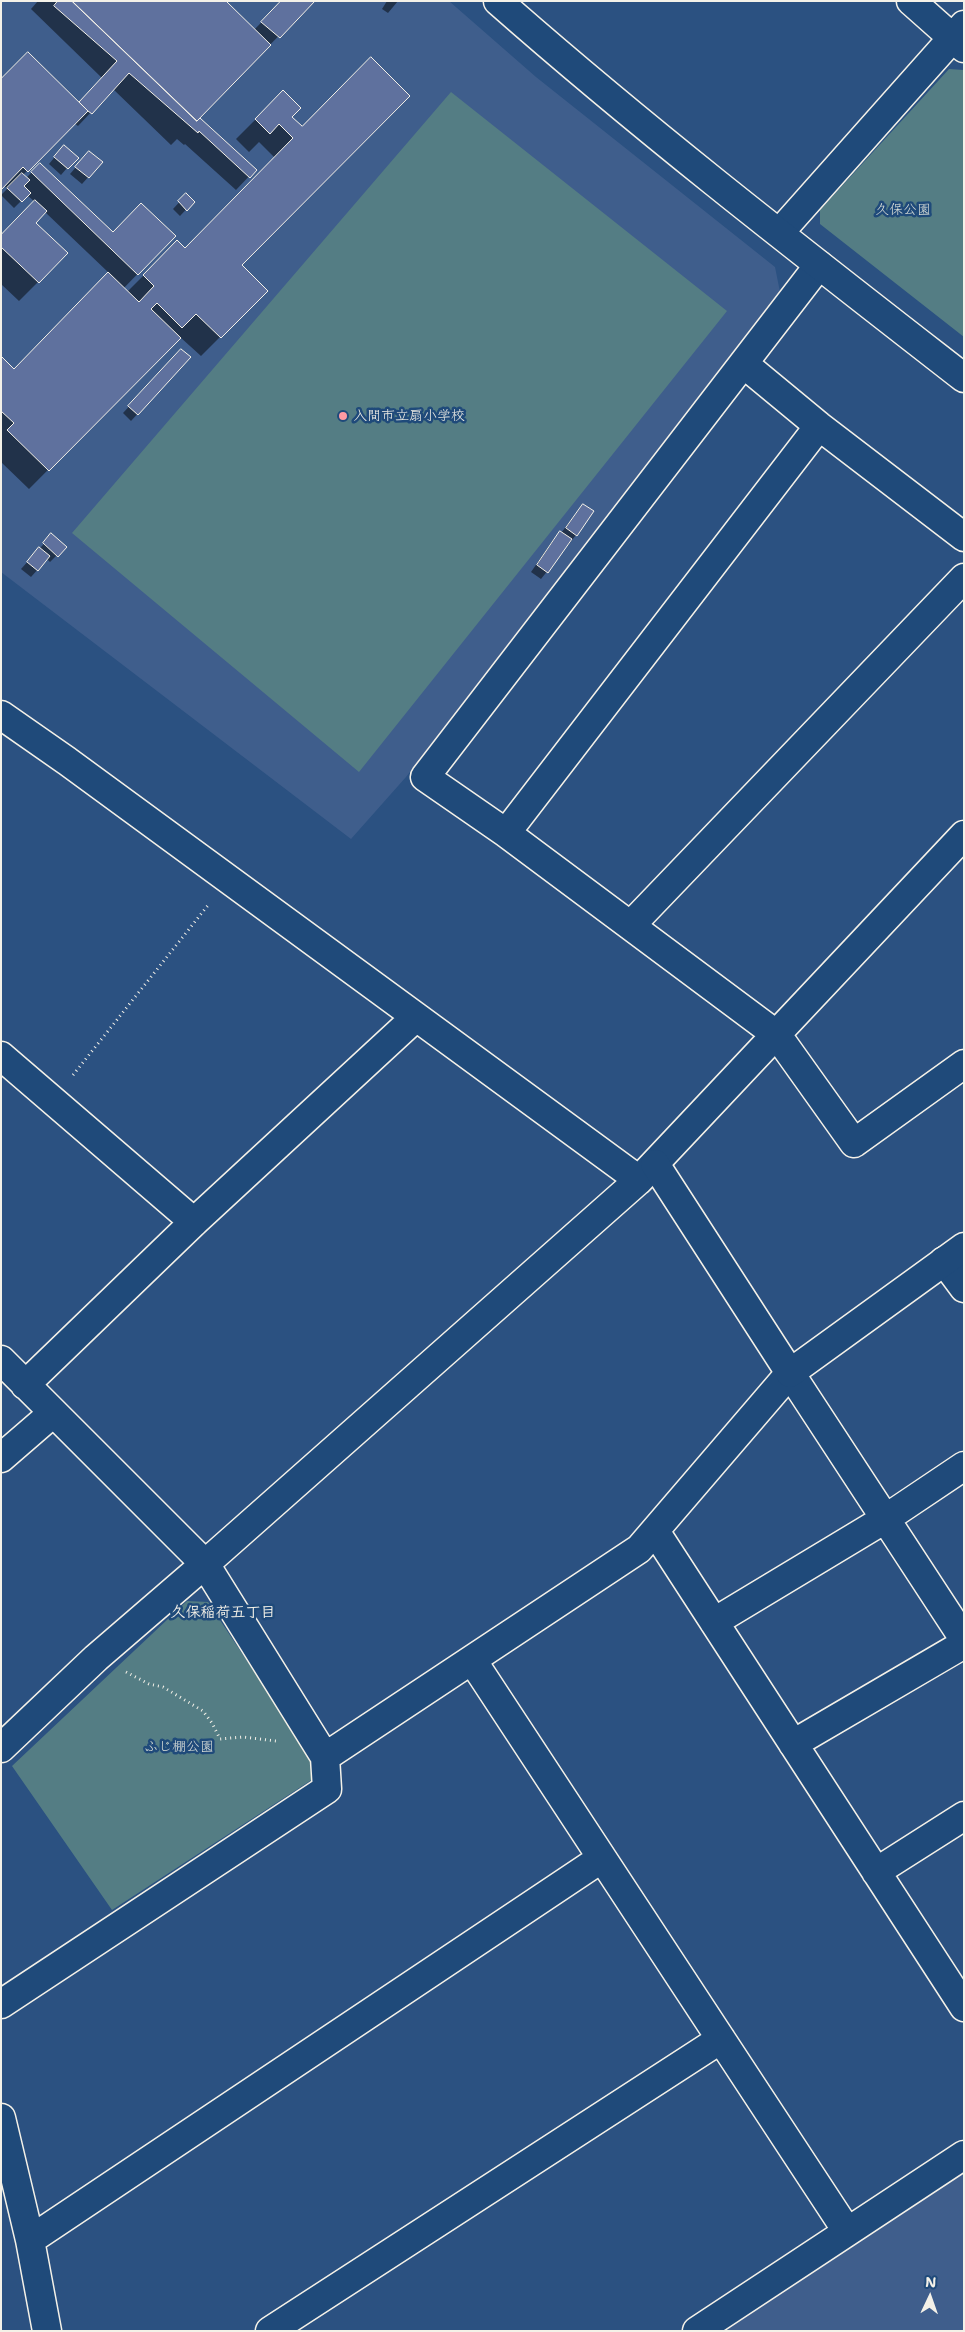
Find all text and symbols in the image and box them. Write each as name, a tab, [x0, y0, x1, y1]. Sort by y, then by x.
park label: 久保公園	[875, 202, 931, 218]
place label: 入間市立扇小学校	[353, 408, 465, 424]
marker: 入間市立扇小学校	[337, 410, 349, 422]
district label: 久保稲荷五丁目	[171, 1604, 275, 1622]
park label: ふじ棚公園	[144, 1739, 214, 1755]
north arrow	[905, 2272, 955, 2322]
text: N	[925, 2273, 937, 2291]

